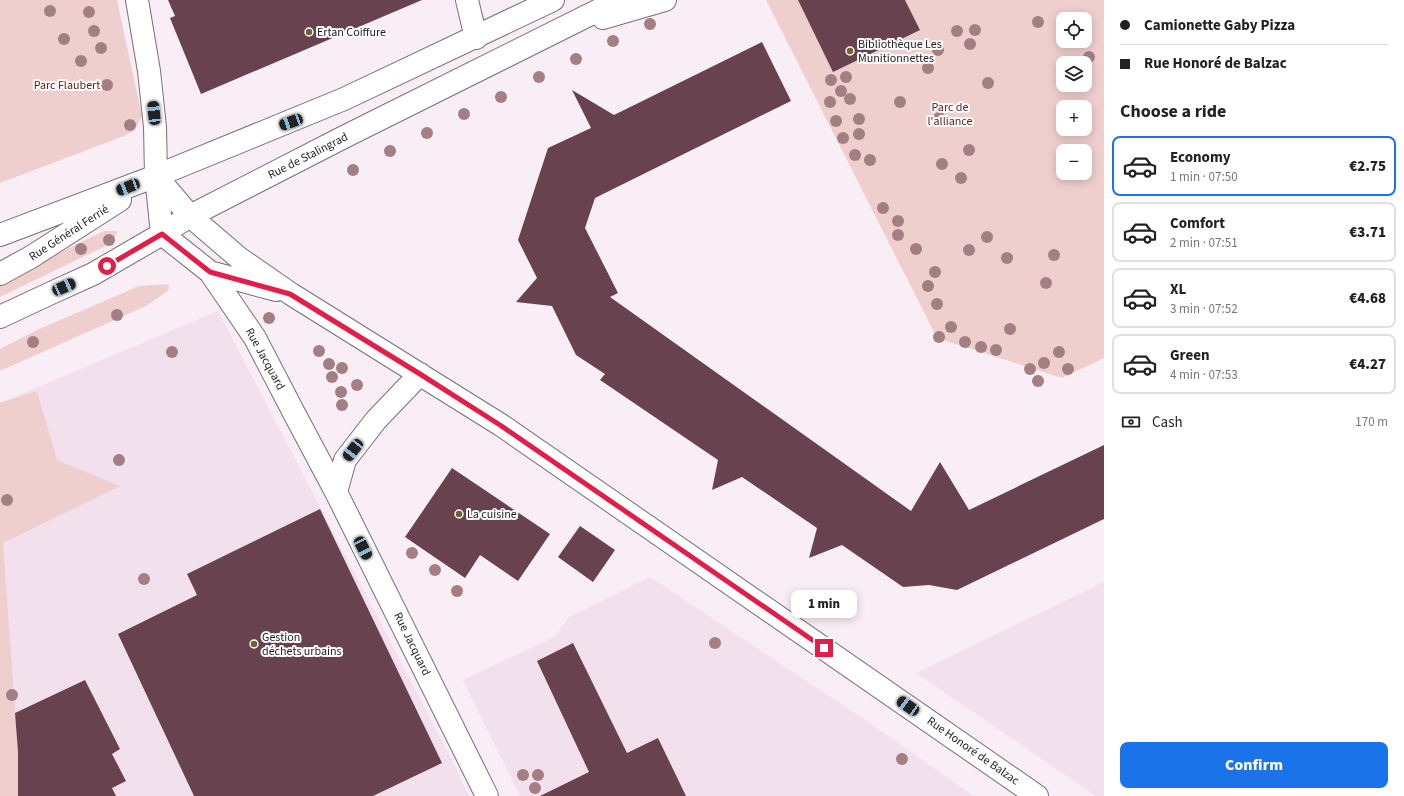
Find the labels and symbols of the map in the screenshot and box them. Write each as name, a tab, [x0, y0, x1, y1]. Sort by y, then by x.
place label: Ertan Coiffure	[317, 24, 386, 41]
marker: Ertan Coiffure	[304, 27, 314, 37]
place label: Bibliothèque Les Munitionnettes	[858, 36, 942, 67]
marker: Bibliothèque Les Munitionnettes	[845, 46, 855, 56]
park label: Parc Flaubert	[34, 77, 100, 94]
park label: Parc de l'alliance	[928, 99, 973, 130]
car	[147, 100, 161, 126]
car	[278, 112, 304, 132]
street label: Rue de Stalingrad	[265, 128, 351, 184]
car	[115, 177, 141, 197]
street label: Rue Général Ferrié	[26, 201, 112, 265]
route start	[98, 257, 116, 275]
car	[51, 277, 77, 297]
street label: Rue Jacquard	[241, 325, 289, 393]
car	[341, 437, 365, 463]
place label: La cuisine	[467, 506, 517, 523]
marker: La cuisine	[454, 509, 464, 519]
car	[352, 535, 374, 561]
callout: 1 min	[791, 590, 857, 618]
street label: Rue Jacquard	[389, 609, 435, 679]
place label: Gestion déchets urbains	[262, 629, 342, 660]
marker: Gestion déchets urbains	[249, 639, 259, 649]
route end	[815, 639, 833, 657]
car	[895, 694, 921, 718]
street label: Rue Honoré de Balzac	[923, 713, 1023, 790]

